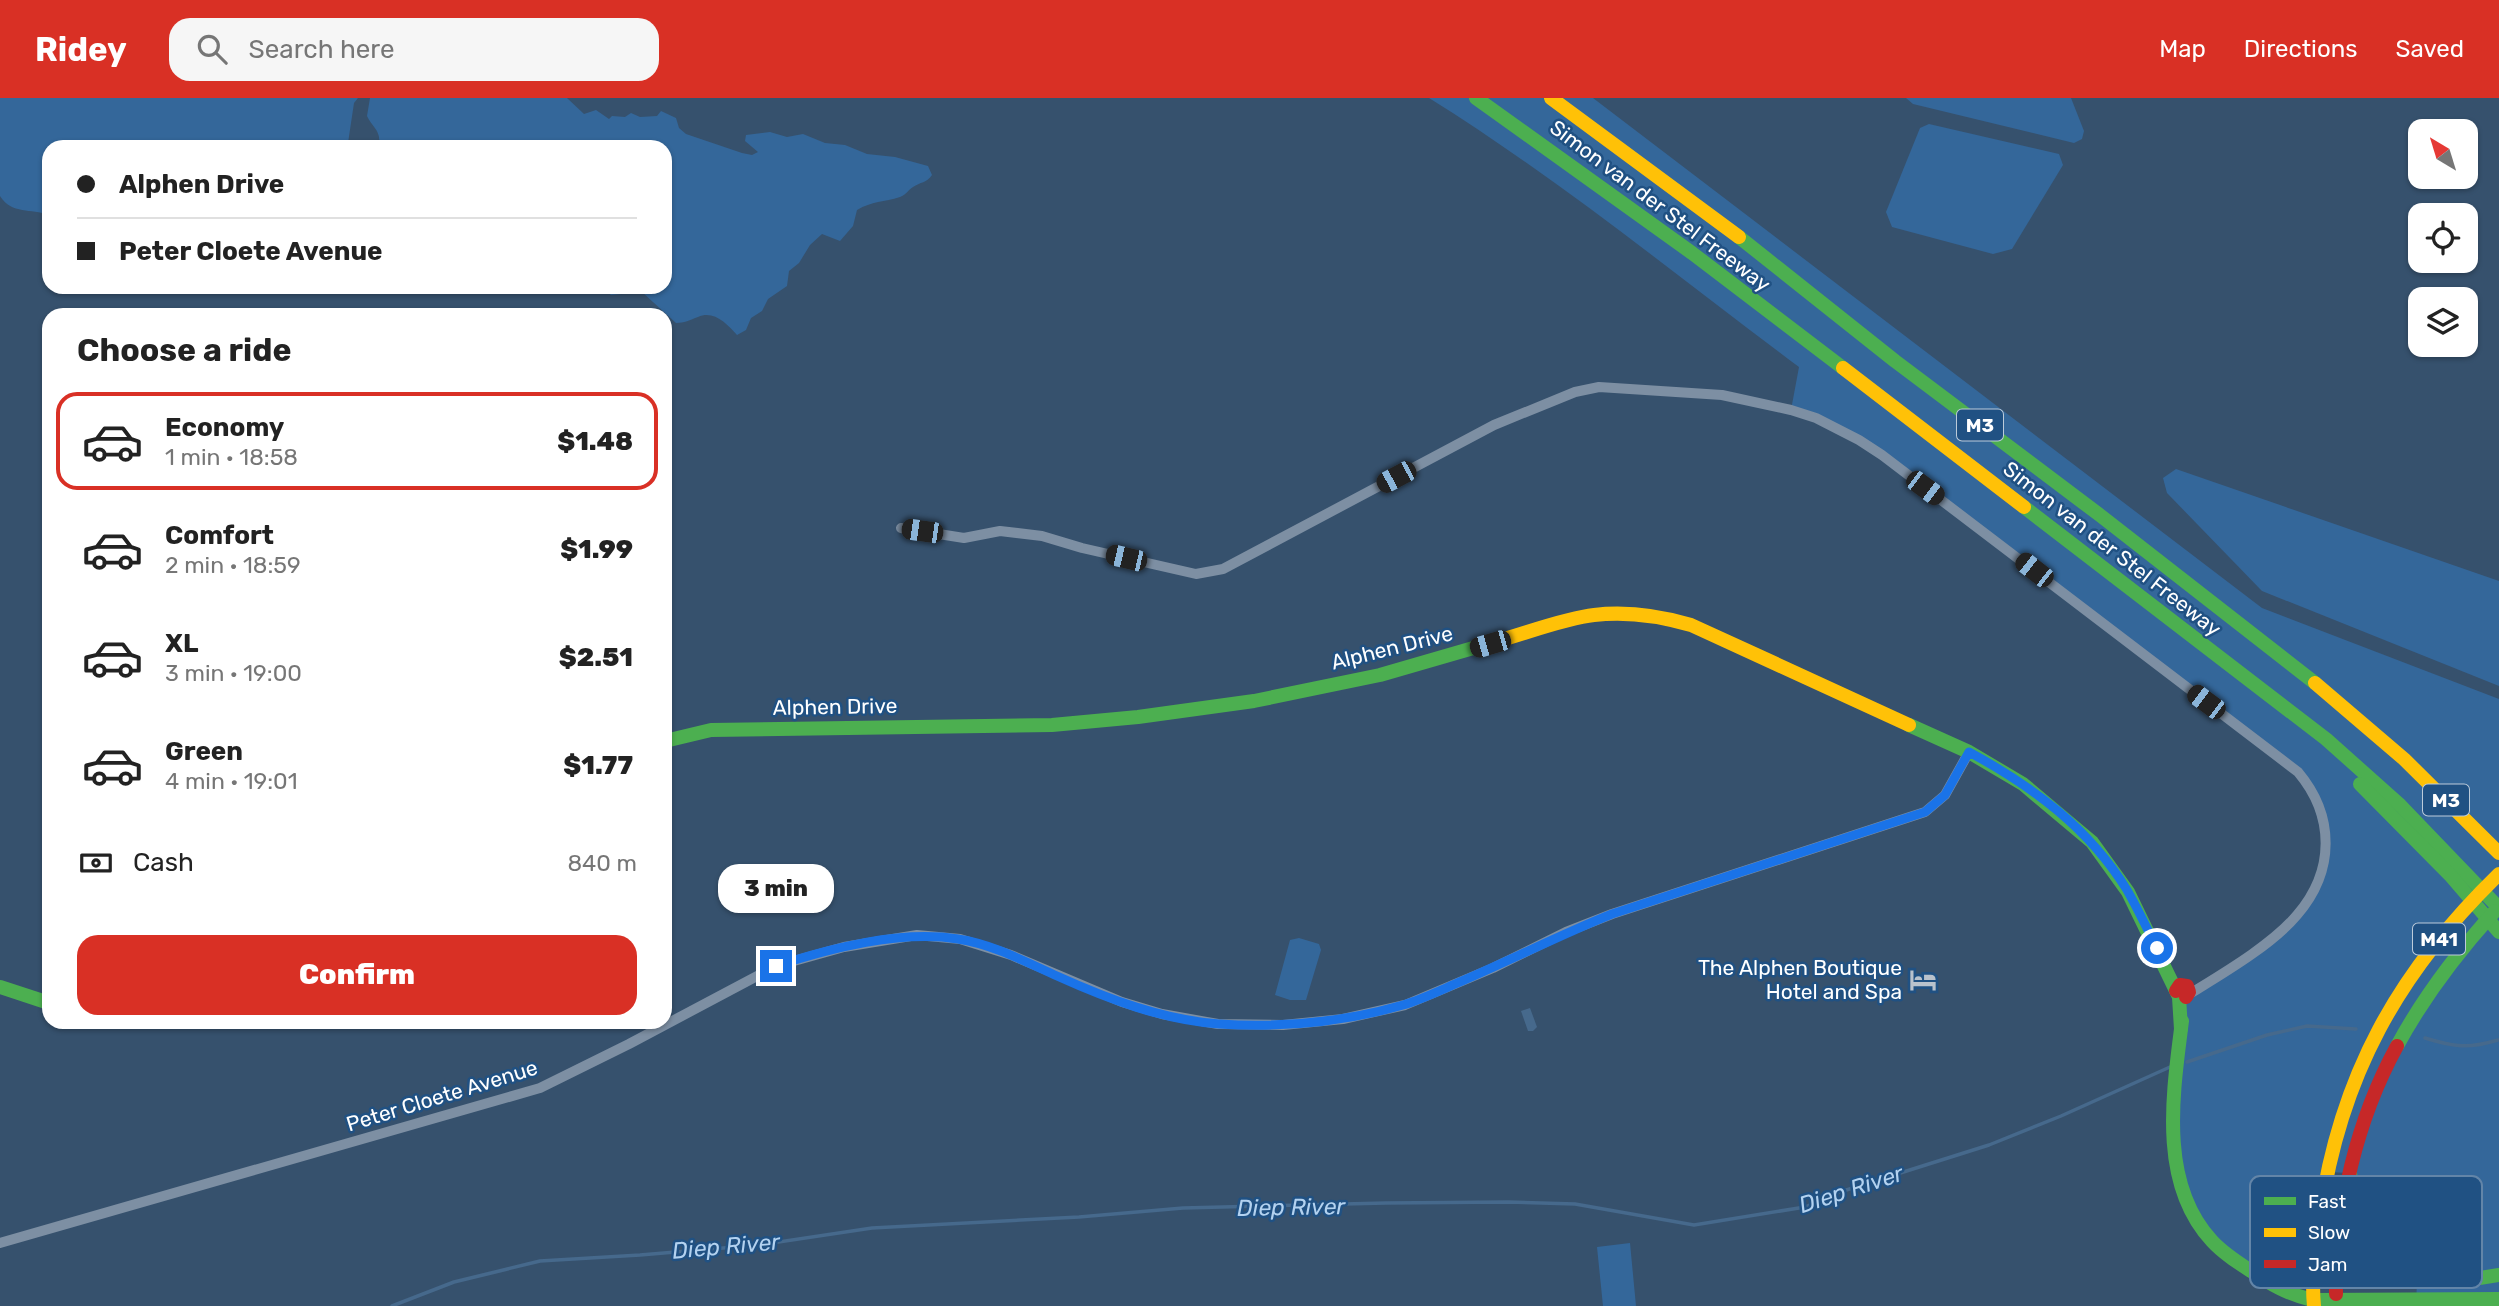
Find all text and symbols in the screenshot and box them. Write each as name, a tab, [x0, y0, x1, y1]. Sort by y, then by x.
search box	[169, 18, 659, 81]
text: Ridey	[35, 30, 127, 69]
icon: search	[193, 30, 231, 68]
text: Search here	[249, 34, 394, 65]
text: Map	[2159, 35, 2206, 63]
text: Directions	[2244, 35, 2357, 63]
text: Saved	[2395, 35, 2464, 63]
street label: Simon van der Stel Freeway	[1545, 115, 1776, 297]
north arrow	[2408, 119, 2478, 189]
map controls	[2408, 119, 2478, 357]
text: Alphen Drive	[119, 169, 284, 200]
button: locate	[2408, 203, 2478, 273]
text: Peter Cloete Avenue	[119, 236, 383, 267]
button: layers	[2408, 287, 2478, 357]
text: Choose a ride	[77, 331, 291, 369]
icon: car	[81, 410, 144, 473]
road number: M3	[1957, 410, 2003, 440]
text: Economy	[165, 412, 284, 443]
text: $1.48	[557, 426, 633, 457]
text: 1 min · 18:58	[165, 443, 298, 471]
street label: Simon van der Stel Freeway	[1998, 456, 2227, 642]
car	[1373, 458, 1420, 496]
car	[1902, 467, 1949, 509]
icon: car	[81, 518, 144, 581]
car	[900, 518, 945, 544]
text: Comfort	[165, 520, 274, 551]
text: $1.99	[560, 534, 633, 565]
car	[1104, 543, 1149, 573]
car	[2011, 549, 2058, 591]
text: 2 min · 18:59	[165, 551, 301, 579]
street label: Alphen Drive	[1328, 620, 1455, 675]
icon: car	[81, 626, 144, 689]
text: XL	[165, 628, 198, 659]
car	[1467, 628, 1514, 660]
text: $2.51	[559, 642, 633, 673]
text: 3 min · 19:00	[165, 659, 302, 687]
car	[2183, 681, 2230, 723]
street label: Alphen Drive	[772, 693, 898, 720]
icon: car	[81, 734, 144, 797]
text: Green	[165, 736, 243, 767]
text: $1.77	[563, 750, 633, 781]
text: 4 min · 19:01	[165, 767, 298, 795]
road number: M3	[2423, 785, 2469, 816]
icon: cash	[77, 844, 115, 882]
text: Cash	[133, 847, 194, 878]
text: 840 m	[567, 849, 637, 877]
callout: 3 min	[718, 864, 834, 914]
text: 3 min	[744, 874, 808, 902]
road number: M41	[2413, 924, 2465, 954]
route start	[2141, 932, 2173, 964]
button: Confirm	[77, 935, 637, 1015]
route end	[760, 950, 792, 982]
place label: The Alphen Boutique Hotel and Spa	[1698, 955, 1902, 1004]
hotel icon: The Alphen Boutique Hotel and Spa	[1908, 965, 1938, 995]
street label: Peter Cloete Avenue	[343, 1055, 540, 1137]
water label: Diep River	[1795, 1159, 1908, 1219]
legend	[2250, 1176, 2482, 1288]
text: Fast	[2308, 1190, 2347, 1213]
water label: Diep River	[1237, 1192, 1347, 1222]
text: Slow	[2308, 1221, 2350, 1244]
water label: Diep River	[671, 1227, 782, 1265]
text: Jam	[2308, 1253, 2347, 1276]

